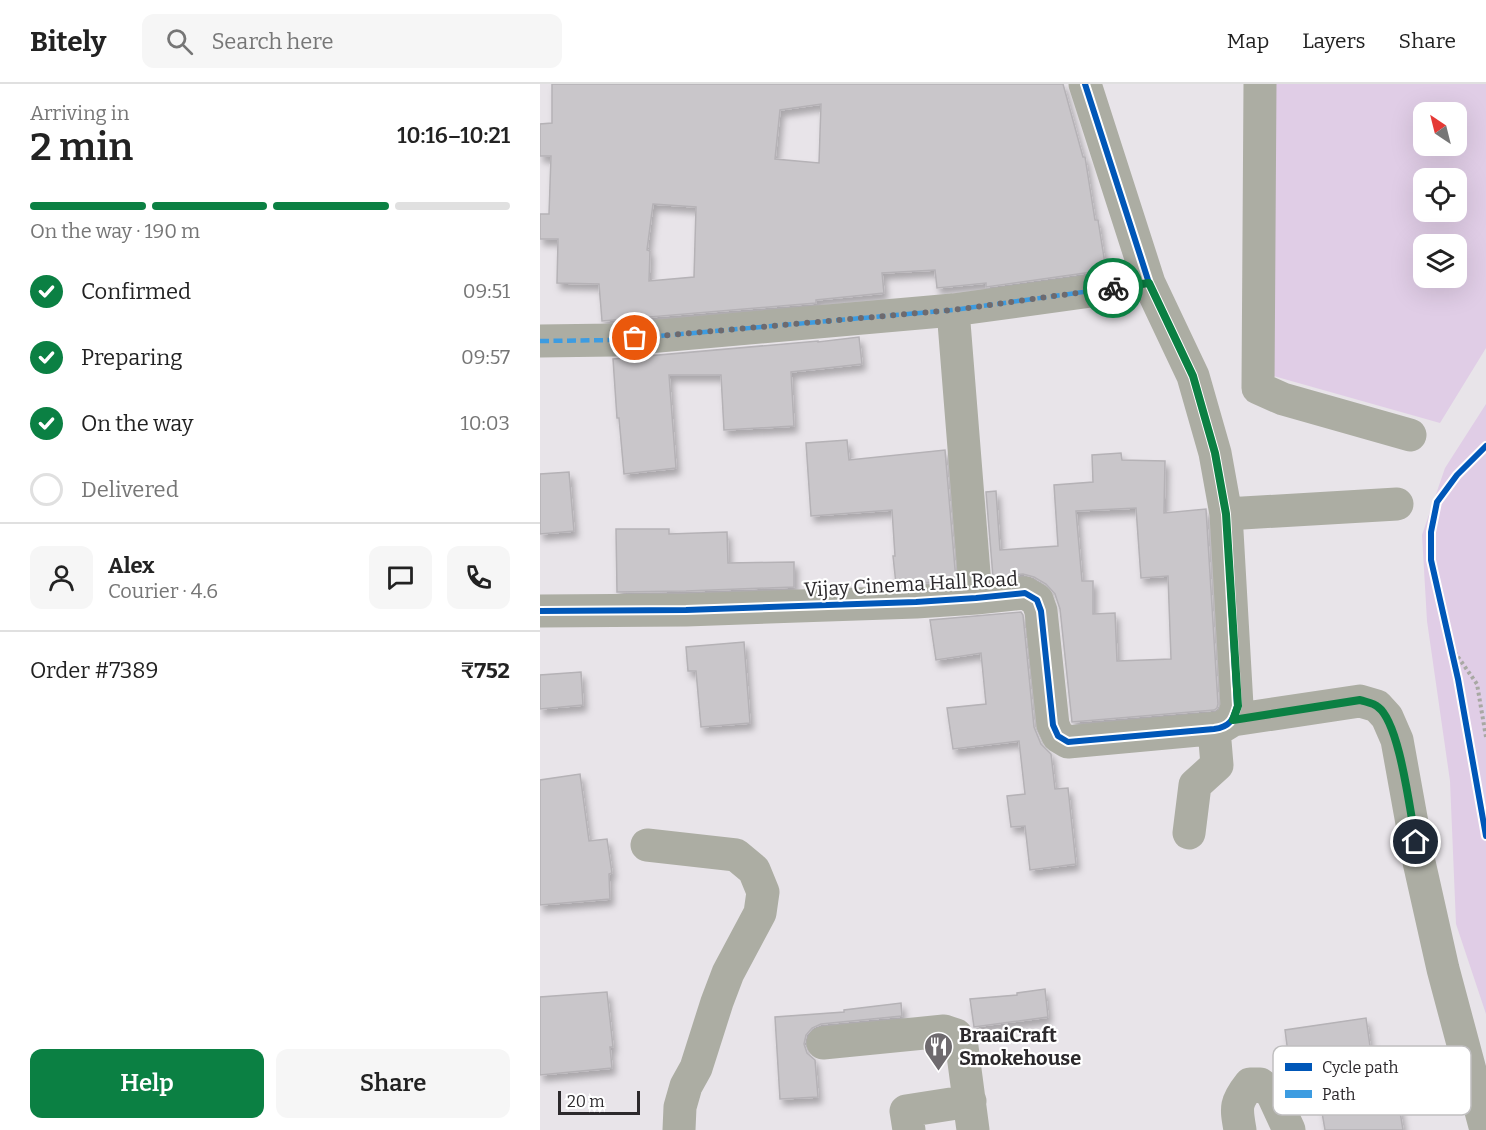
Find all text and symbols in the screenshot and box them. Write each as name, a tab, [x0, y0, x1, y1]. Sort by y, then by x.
search box	[142, 14, 562, 68]
text: Bitely	[30, 25, 106, 58]
icon: search	[163, 25, 196, 58]
text: Search here	[211, 28, 334, 55]
text: Map	[1227, 28, 1269, 54]
text: Layers	[1302, 28, 1366, 54]
text: Share	[1399, 28, 1456, 54]
text: Arriving in	[30, 101, 129, 125]
north arrow	[1413, 102, 1467, 156]
map controls	[1413, 102, 1467, 288]
text: 10:16–10:21	[397, 122, 510, 149]
text: 2 min	[30, 124, 133, 170]
button: locate	[1413, 168, 1467, 222]
text: On the way · 190 m	[30, 219, 200, 243]
button: layers	[1413, 234, 1467, 288]
courier	[1083, 258, 1143, 318]
icon: bike	[1097, 272, 1130, 305]
icon: check	[30, 275, 63, 308]
text: Confirmed	[81, 278, 191, 305]
text: 09:51	[463, 279, 510, 303]
pin	[609, 312, 660, 363]
icon: bag	[618, 321, 651, 354]
icon: check	[30, 341, 63, 374]
text: Preparing	[81, 344, 183, 371]
text: 09:57	[461, 345, 510, 369]
icon: check	[30, 407, 63, 440]
text: On the way	[81, 410, 193, 437]
text: 10:03	[461, 411, 510, 435]
text: Delivered	[81, 476, 179, 503]
button: person	[30, 546, 93, 609]
button: chat	[369, 546, 432, 609]
button: phone	[447, 546, 510, 609]
text: Alex	[108, 552, 154, 579]
street label: Vijay Cinema Hall Road	[803, 566, 1019, 603]
text: Courier · 4.6	[108, 579, 218, 603]
text: Order #7389	[30, 657, 158, 684]
text: ₹752	[461, 657, 510, 684]
pin	[1390, 816, 1441, 867]
icon: home	[1399, 825, 1432, 858]
place label: BraaiCraft Smokehouse	[959, 1023, 1081, 1070]
restaurant icon: BraaiCraft Smokehouse	[922, 1030, 954, 1072]
legend	[1273, 1046, 1471, 1115]
button: Help	[30, 1049, 264, 1118]
button: Share	[276, 1049, 510, 1118]
text: Cycle path	[1322, 1058, 1398, 1077]
text: Path	[1322, 1085, 1356, 1104]
scale bar	[558, 1088, 640, 1116]
text: 20 m	[567, 1092, 604, 1111]

